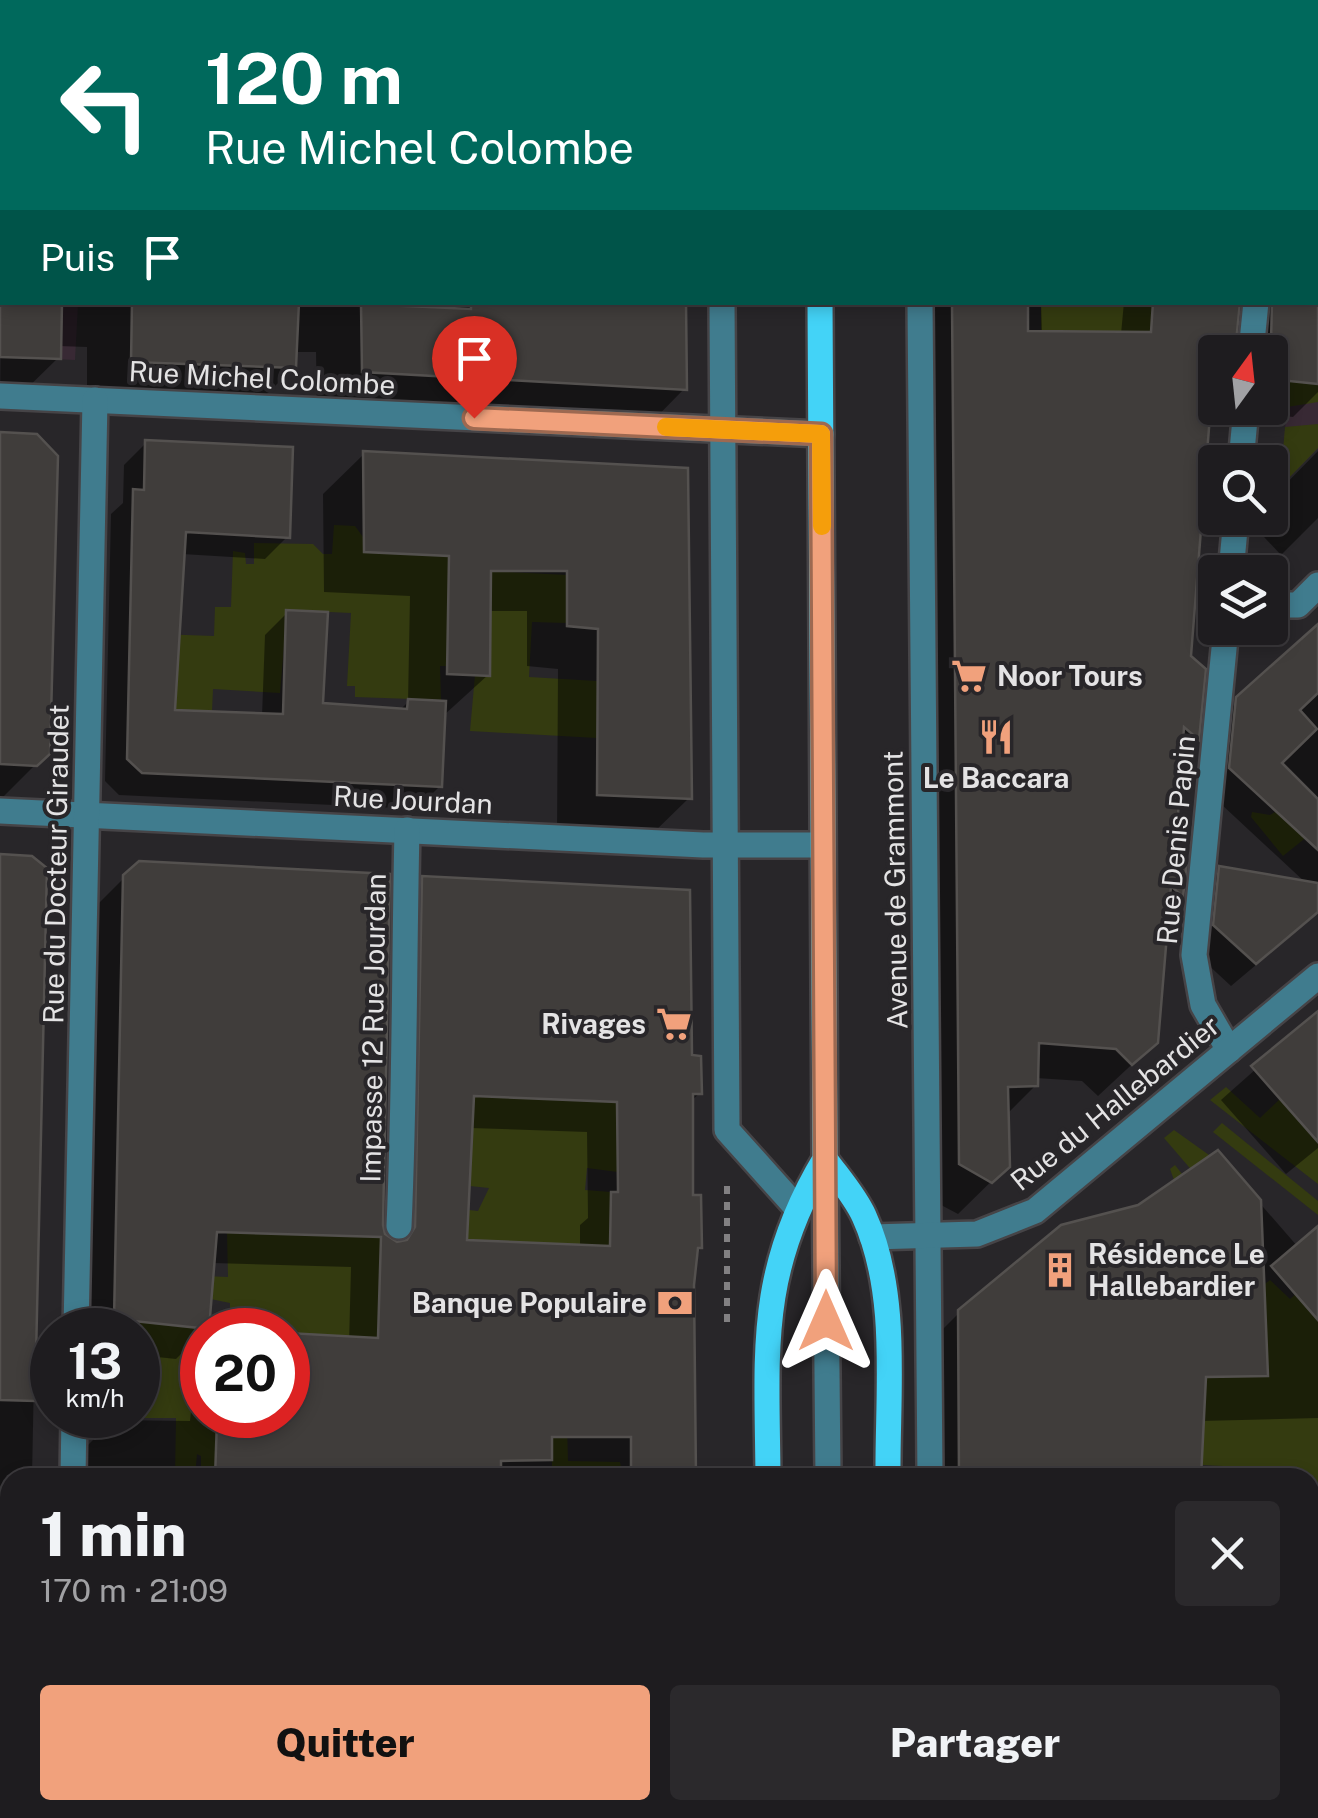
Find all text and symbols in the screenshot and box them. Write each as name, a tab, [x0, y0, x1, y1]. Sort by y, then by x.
text: 120 m	[205, 37, 403, 120]
icon: left	[40, 40, 170, 170]
text: Rue Michel Colombe	[205, 121, 634, 174]
icon: arrive	[135, 230, 190, 285]
text: Puis	[40, 235, 115, 280]
pin	[432, 316, 517, 419]
icon: arrive	[447, 331, 502, 386]
north arrow	[1198, 335, 1288, 425]
map controls	[1198, 335, 1288, 645]
street label: Rue Michel Colombe	[128, 354, 396, 401]
button: search	[1198, 445, 1288, 535]
button: layers	[1198, 555, 1288, 645]
supermarket icon: Noor Tours	[950, 657, 988, 695]
place label: Noor Tours	[997, 659, 1143, 692]
street label: Rue du Docteur Giraudet	[36, 704, 75, 1024]
restaurant icon: Le Baccara	[977, 718, 1015, 756]
street label: Rue Denis Papin	[1150, 734, 1201, 946]
street label: Avenue de Grammont	[876, 750, 913, 1030]
place label: Le Baccara	[923, 761, 1069, 794]
street label: Rue Jourdan	[332, 779, 494, 820]
street label: Impasse 12 Rue Jourdan	[353, 873, 392, 1183]
supermarket icon: Rivages	[655, 1005, 693, 1043]
place label: Rivages	[541, 1007, 646, 1040]
street label: Rue du Hallebardier	[1004, 1008, 1226, 1197]
place label: Résidence Le Hallebardier	[1088, 1237, 1265, 1302]
building icon: Résidence Le Hallebardier	[1041, 1251, 1079, 1289]
position arrow	[774, 1269, 878, 1373]
bank icon: Banque Populaire	[656, 1284, 694, 1322]
place label: Banque Populaire	[412, 1286, 647, 1319]
speed limit sign: 20	[180, 1308, 310, 1438]
text: 13	[68, 1331, 122, 1390]
text: km/h	[66, 1383, 124, 1413]
text: 1 min	[40, 1499, 187, 1570]
button: close	[1175, 1501, 1280, 1606]
text: 170 m · 21:09	[40, 1572, 228, 1609]
button: Quitter	[40, 1685, 650, 1800]
button: Partager	[670, 1685, 1280, 1800]

